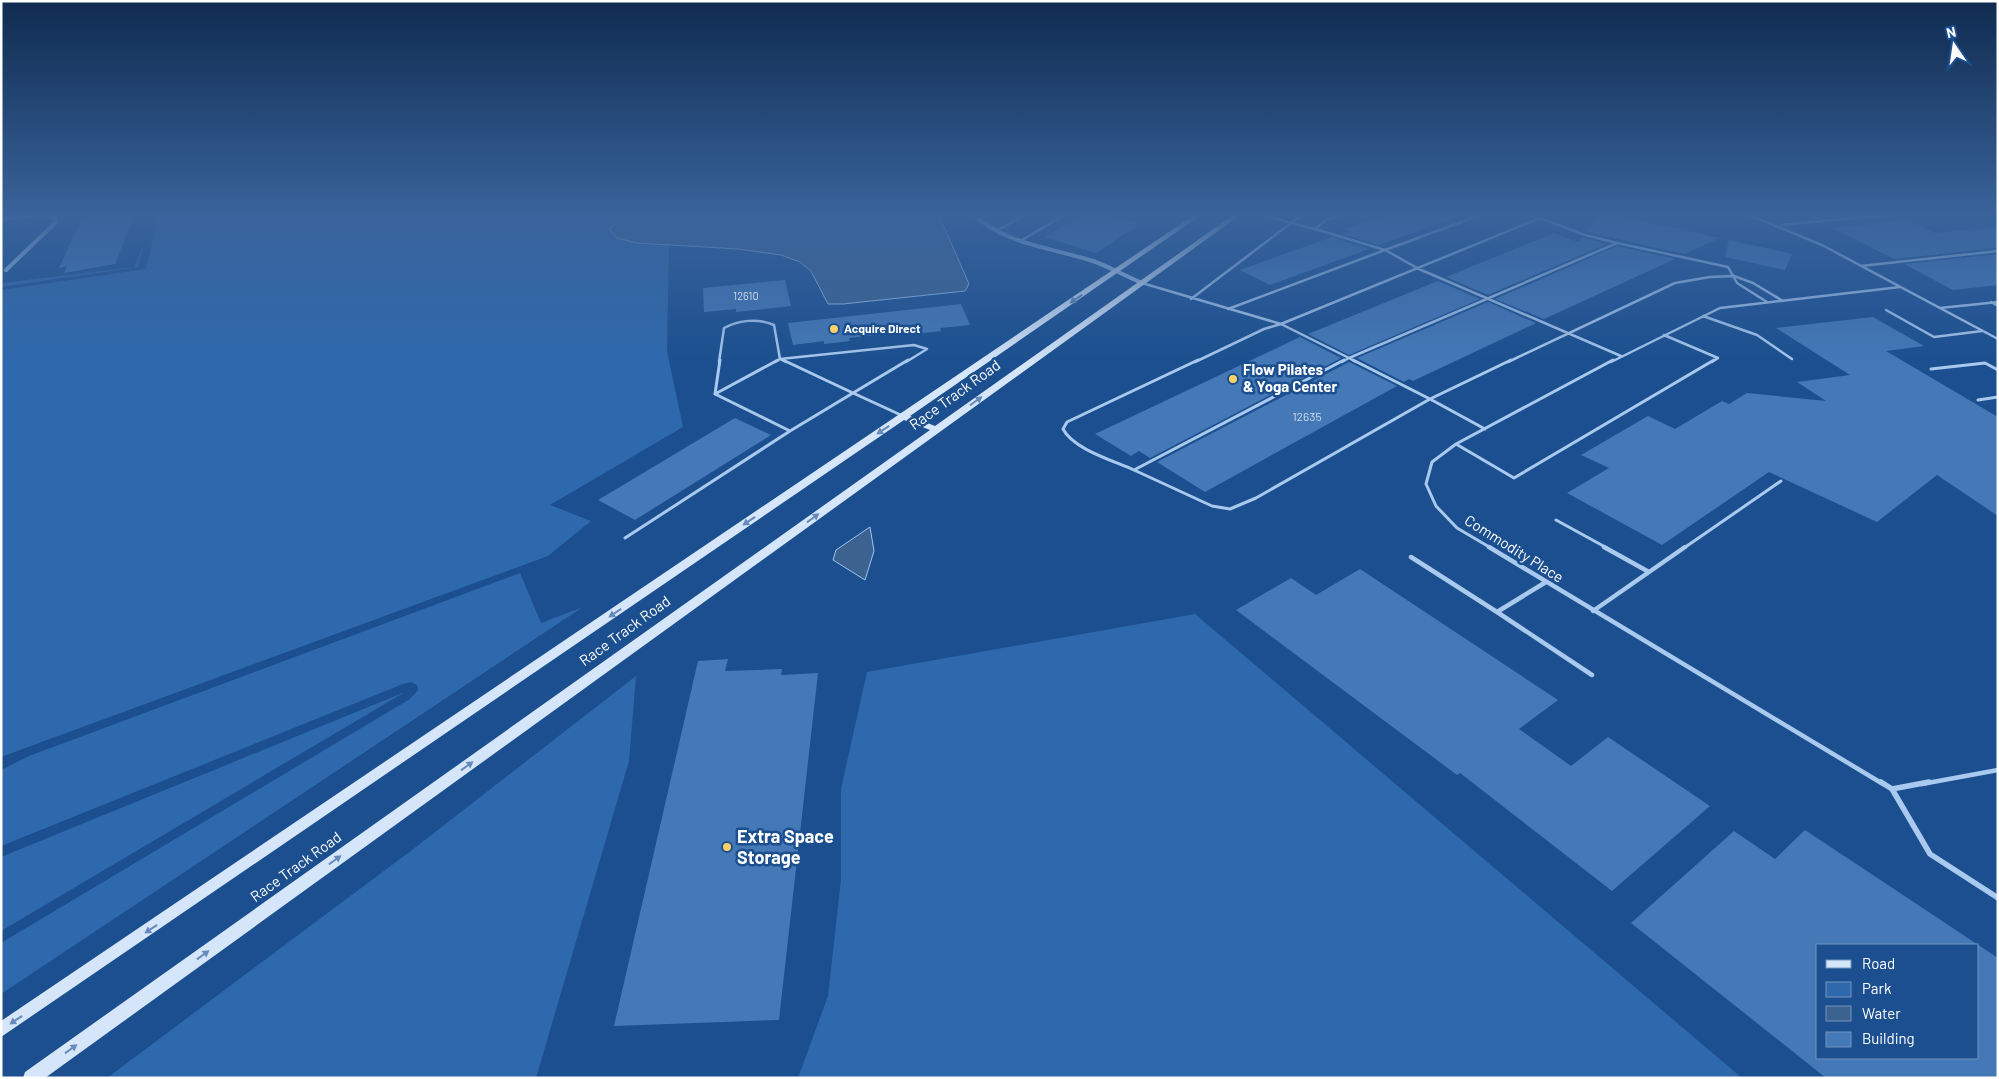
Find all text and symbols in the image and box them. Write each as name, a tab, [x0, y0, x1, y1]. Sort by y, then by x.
north arrow	[1929, 20, 1979, 70]
text: N	[1945, 23, 1957, 41]
house number: 12610	[733, 289, 759, 302]
one-way arrow	[1069, 294, 1082, 304]
place label: Acquire Direct	[844, 321, 921, 335]
marker: Acquire Direct	[828, 323, 840, 335]
street label: Race Track Road	[905, 355, 1003, 433]
place label: Flow Pilates & Yoga Center	[1243, 360, 1338, 395]
marker: Flow Pilates & Yoga Center	[1227, 373, 1239, 385]
one-way arrow	[969, 396, 983, 406]
house number: 12635	[1292, 409, 1322, 423]
one-way arrow	[877, 425, 890, 435]
street label: Commodity Place	[1462, 511, 1567, 586]
one-way arrow	[806, 513, 820, 523]
one-way arrow	[742, 516, 756, 526]
street label: Race Track Road	[575, 591, 673, 669]
one-way arrow	[608, 608, 622, 618]
one-way arrow	[460, 760, 473, 771]
place label: Extra Space Storage	[737, 825, 834, 868]
street label: Race Track Road	[246, 827, 344, 905]
marker: Extra Space Storage	[721, 841, 733, 853]
one-way arrow	[328, 855, 342, 865]
one-way arrow	[144, 924, 158, 934]
legend	[1816, 944, 1979, 1059]
one-way arrow	[196, 950, 210, 960]
text: Road	[1862, 954, 1895, 972]
text: Park	[1862, 979, 1892, 997]
text: Water	[1862, 1004, 1901, 1022]
one-way arrow	[10, 1015, 23, 1025]
text: Building	[1862, 1029, 1915, 1047]
one-way arrow	[64, 1044, 78, 1054]

